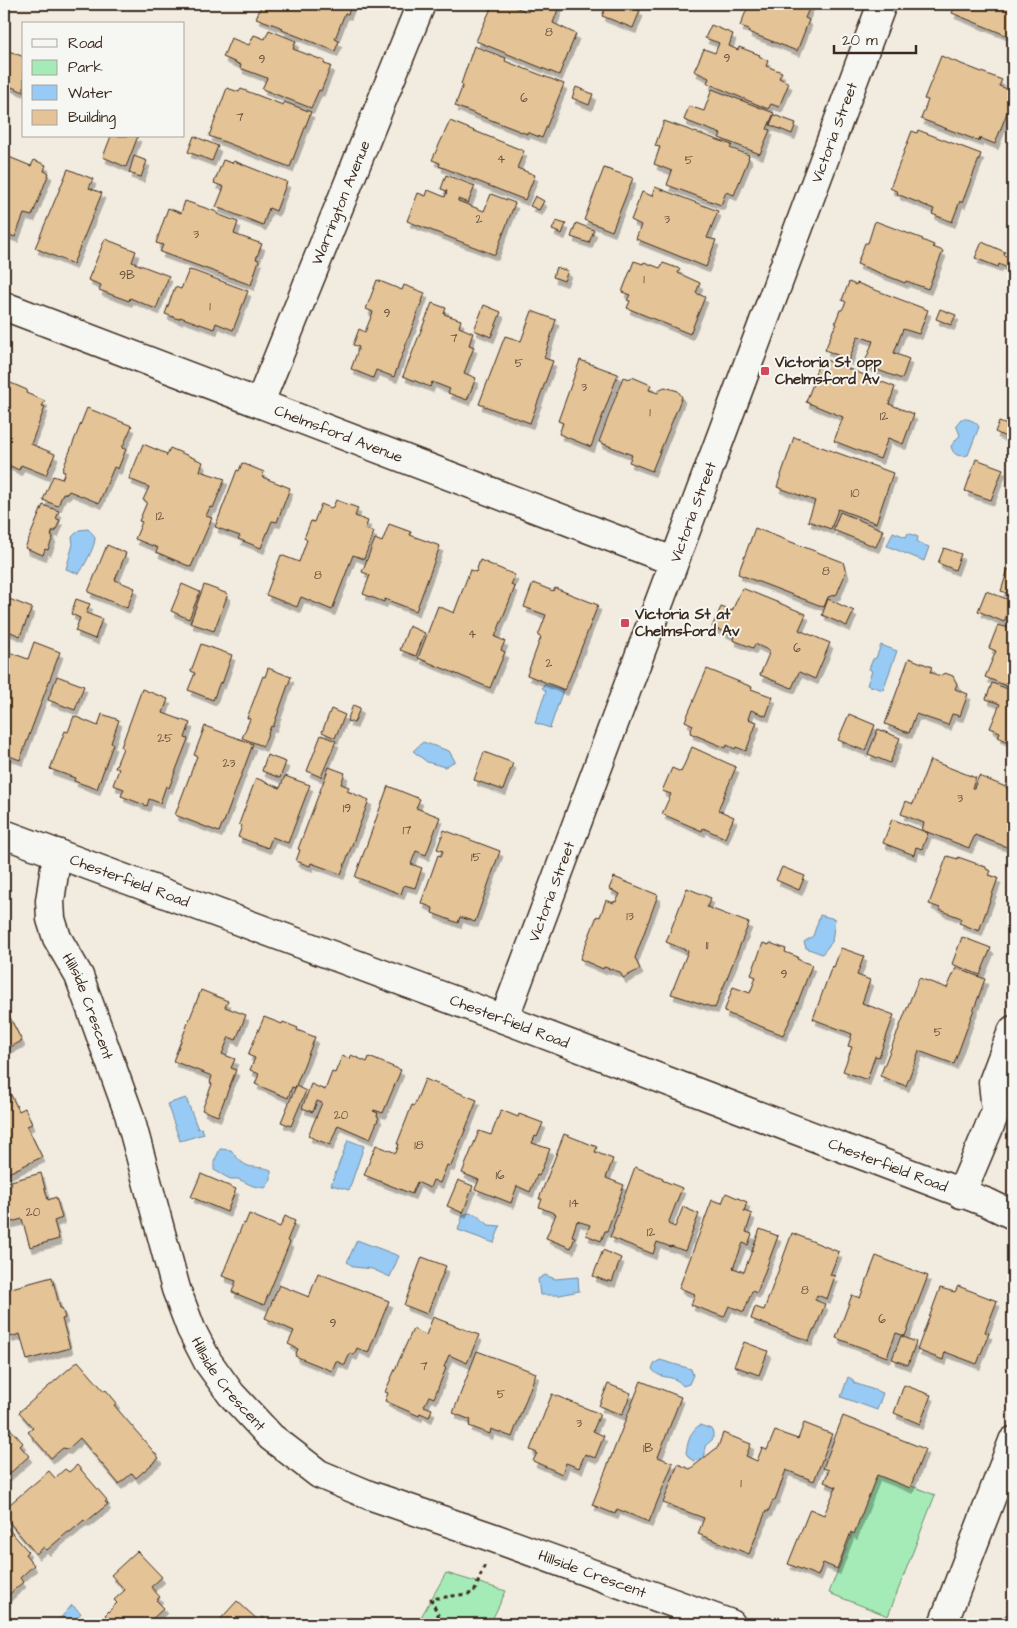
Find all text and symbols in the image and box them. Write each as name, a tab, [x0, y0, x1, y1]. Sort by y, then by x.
legend	[22, 22, 185, 138]
scale bar	[834, 22, 917, 54]
house number: 8	[545, 24, 553, 41]
text: 20 m	[842, 30, 878, 51]
text: Road	[68, 33, 103, 54]
house number: 9	[724, 50, 731, 67]
house number: 9	[259, 51, 266, 68]
text: Park	[68, 57, 103, 78]
street label: Victoria Street	[806, 79, 863, 186]
text: Water	[68, 83, 112, 104]
house number: 6	[520, 90, 528, 107]
text: Building	[68, 107, 116, 129]
house number: 7	[236, 109, 244, 126]
street label: Warrington Avenue	[306, 137, 375, 268]
house number: 4	[497, 151, 505, 168]
house number: 5	[685, 152, 694, 169]
house number: 2	[476, 211, 483, 228]
house number: 3	[664, 211, 670, 228]
house number: 3	[193, 226, 199, 243]
house number: 9B	[119, 267, 135, 284]
house number: 1	[643, 271, 645, 288]
house number: 1	[209, 298, 211, 315]
house number: 9	[384, 305, 391, 322]
house number: 7	[450, 330, 458, 347]
place label: Victoria St opp Chelmsford Av	[774, 352, 882, 390]
house number: 5	[515, 355, 524, 372]
marker: Victoria St opp Chelmsford Av	[759, 365, 771, 377]
house number: 3	[581, 379, 587, 396]
street label: Chelmsford Avenue	[271, 400, 406, 468]
house number: 1	[649, 404, 651, 421]
house number: 12	[880, 408, 888, 425]
street label: Victoria Street	[664, 459, 721, 565]
house number: 10	[850, 485, 860, 502]
house number: 12	[156, 508, 164, 525]
house number: 8	[822, 563, 830, 580]
house number: 8	[314, 567, 322, 584]
place label: Victoria St at Chelmsford Av	[634, 604, 740, 642]
marker: Victoria St at Chelmsford Av	[619, 617, 631, 629]
house number: 4	[468, 626, 476, 643]
house number: 6	[793, 640, 801, 657]
house number: 2	[546, 655, 553, 672]
house number: 25	[157, 730, 173, 747]
house number: 23	[223, 755, 235, 772]
house number: 3	[957, 790, 963, 807]
house number: 19	[343, 800, 351, 817]
house number: 17	[403, 822, 412, 839]
street label: Victoria Street	[523, 838, 580, 945]
street label: Chesterfield Road	[67, 849, 193, 912]
house number: 15	[471, 849, 482, 866]
house number: 13	[626, 908, 634, 925]
house number: 11	[705, 937, 709, 954]
street label: Hillside Crescent	[57, 949, 119, 1063]
house number: 9	[781, 966, 788, 983]
street label: Chesterfield Road	[447, 989, 572, 1053]
house number: 5	[934, 1024, 943, 1041]
house number: 20	[334, 1107, 349, 1124]
street label: Chesterfield Road	[825, 1133, 951, 1197]
house number: 18	[414, 1137, 424, 1154]
house number: 16	[495, 1167, 505, 1184]
house number: 14	[569, 1195, 579, 1212]
house number: 20	[26, 1204, 41, 1221]
house number: 12	[647, 1224, 655, 1241]
house number: 8	[801, 1282, 809, 1299]
house number: 6	[878, 1311, 886, 1328]
house number: 9	[330, 1315, 337, 1332]
street label: Hillside Crescent	[186, 1333, 271, 1436]
house number: 7	[420, 1358, 428, 1375]
house number: 5	[497, 1386, 506, 1403]
house number: 3	[576, 1415, 582, 1432]
house number: 1B	[643, 1440, 653, 1457]
house number: 1	[740, 1475, 742, 1492]
street label: Hillside Crescent	[535, 1544, 649, 1603]

